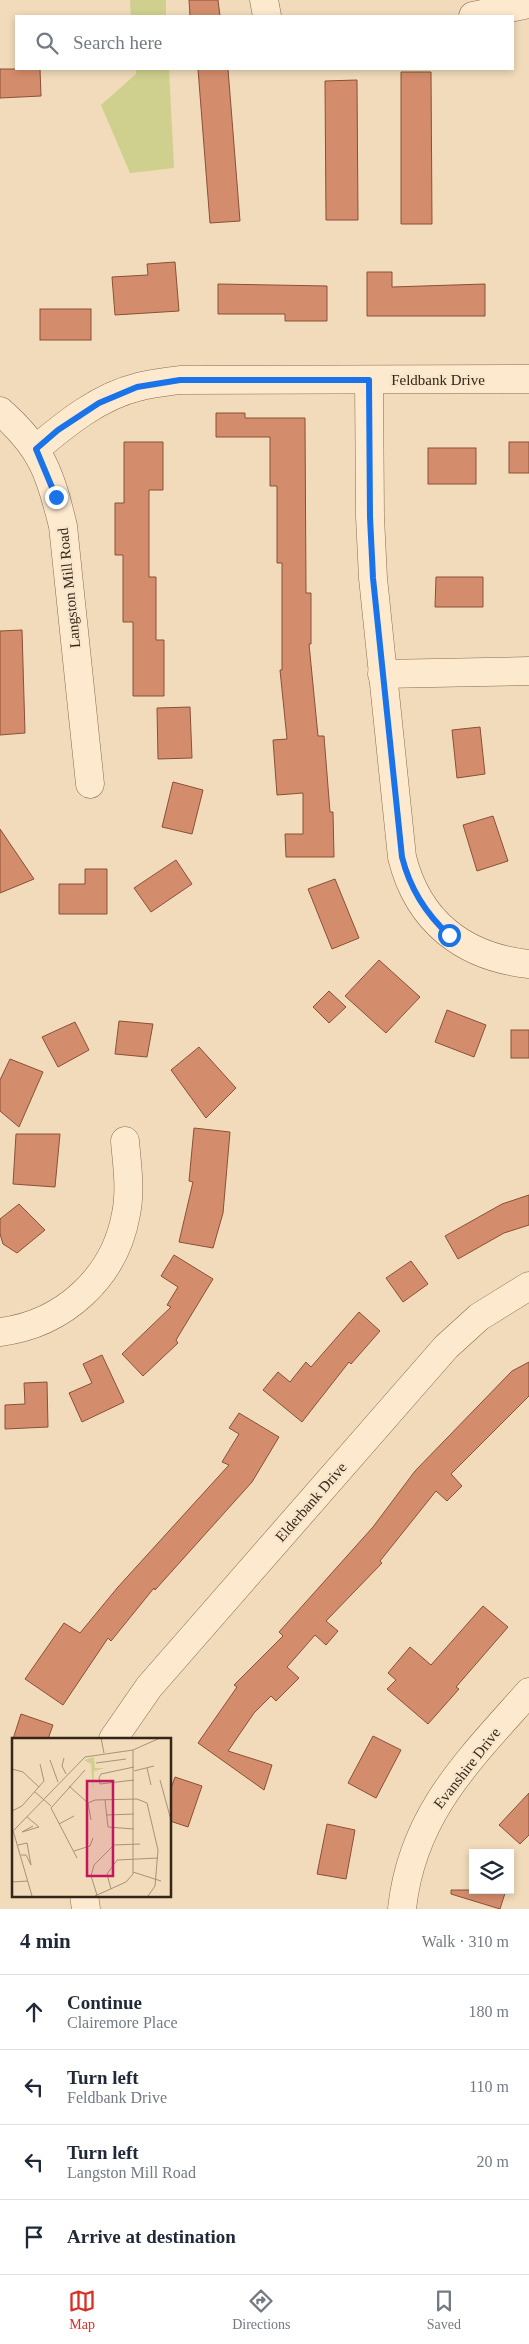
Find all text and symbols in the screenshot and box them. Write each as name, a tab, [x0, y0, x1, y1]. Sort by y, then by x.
search box	[15, 15, 514, 70]
icon: search	[33, 29, 61, 57]
text: Search here	[73, 32, 162, 53]
street label: Feldbank Drive	[391, 372, 485, 388]
route end	[45, 486, 68, 509]
street label: Langston Mill Road	[55, 527, 83, 649]
route start	[438, 924, 461, 947]
street label: Elderbank Drive	[272, 1459, 350, 1545]
street label: Evanshire Drive	[431, 1724, 504, 1811]
inset map	[12, 1738, 171, 1896]
map controls	[469, 1849, 514, 1894]
button: layers	[469, 1849, 514, 1894]
text: 4 min	[20, 1929, 71, 1953]
text: Walk · 310 m	[422, 1933, 509, 1950]
text: Continue	[67, 1992, 142, 2013]
icon: ahead	[20, 1998, 48, 2026]
text: 180 m	[469, 2003, 509, 2020]
text: Clairemore Place	[67, 2014, 178, 2031]
text: Turn left	[67, 2067, 139, 2088]
icon: left	[20, 2073, 48, 2101]
text: 110 m	[469, 2078, 509, 2095]
text: Feldbank Drive	[67, 2089, 167, 2106]
text: Turn left	[67, 2142, 139, 2163]
icon: left	[20, 2148, 48, 2176]
text: 20 m	[477, 2153, 509, 2170]
text: Langston Mill Road	[67, 2164, 196, 2181]
icon: arrive	[20, 2223, 48, 2251]
text: Arrive at destination	[67, 2226, 236, 2247]
tab: Map	[68, 2287, 96, 2333]
tab: Directions	[232, 2287, 291, 2333]
tab: Saved	[427, 2287, 461, 2333]

